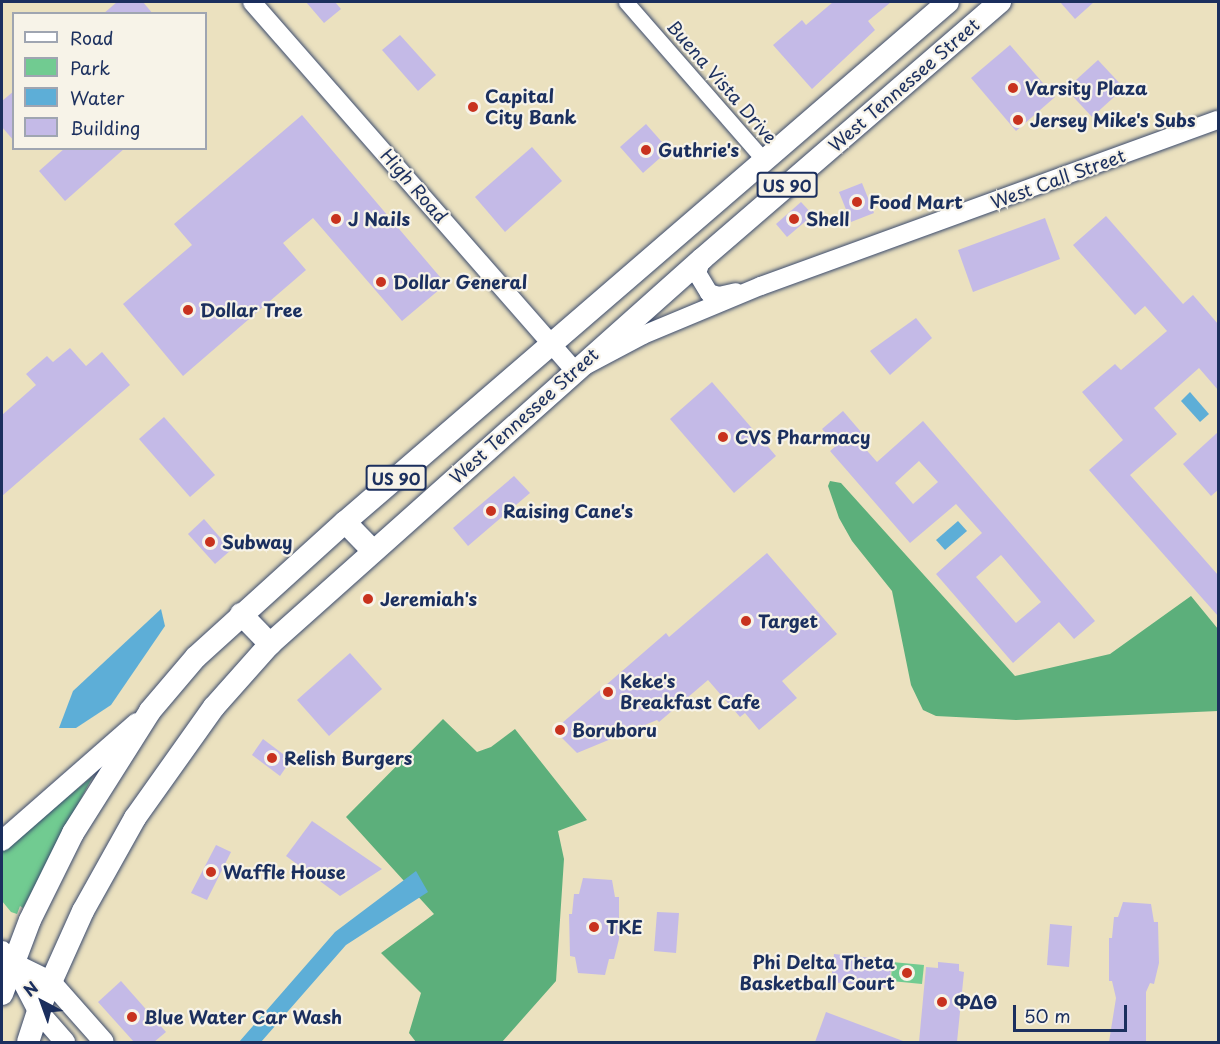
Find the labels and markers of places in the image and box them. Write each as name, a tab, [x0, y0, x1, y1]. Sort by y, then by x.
place label: Varsity Plaza	[1025, 77, 1148, 99]
marker: Varsity Plaza	[1006, 81, 1020, 95]
place label: Capital City Bank	[485, 86, 577, 128]
marker: Capital City Bank	[466, 100, 480, 114]
place label: Jersey Mike's Subs	[1030, 109, 1198, 131]
marker: Jersey Mike's Subs	[1011, 113, 1025, 127]
place label: Guthrie's	[658, 139, 739, 161]
marker: Guthrie's	[639, 143, 653, 157]
place label: Food Mart	[869, 191, 964, 213]
marker: Food Mart	[850, 195, 864, 209]
place label: J Nails	[348, 208, 410, 230]
place label: Shell	[806, 208, 849, 230]
marker: J Nails	[329, 212, 343, 226]
marker: Shell	[787, 212, 801, 226]
place label: Dollar General	[393, 271, 527, 293]
marker: Dollar General	[374, 275, 388, 289]
place label: Dollar Tree	[200, 299, 303, 321]
marker: Dollar Tree	[181, 303, 195, 317]
place label: CVS Pharmacy	[735, 426, 872, 448]
marker: CVS Pharmacy	[716, 430, 730, 444]
place label: Raising Cane's	[503, 500, 634, 522]
marker: Raising Cane's	[484, 504, 498, 518]
place label: Subway	[222, 531, 292, 553]
marker: Subway	[203, 535, 217, 549]
place label: Jeremiah's	[380, 588, 477, 610]
marker: Jeremiah's	[361, 592, 375, 606]
place label: Target	[758, 610, 818, 632]
marker: Target	[739, 614, 753, 628]
place label: Keke's Breakfast Cafe	[620, 671, 760, 714]
marker: Keke's Breakfast Cafe	[601, 685, 615, 699]
place label: Boruboru	[572, 719, 657, 741]
marker: Boruboru	[553, 723, 567, 737]
place label: Relish Burgers	[284, 747, 413, 769]
marker: Relish Burgers	[265, 751, 279, 765]
place label: Waffle House	[223, 861, 347, 883]
marker: Waffle House	[204, 865, 218, 879]
place label: TKE	[606, 916, 643, 938]
marker: TKE	[587, 920, 601, 934]
place label: Phi Delta Theta Basketball Court	[739, 952, 895, 994]
marker: Phi Delta Theta Basketball Court	[900, 966, 914, 980]
place label: ΦΔΘ	[954, 991, 997, 1013]
marker: ΦΔΘ	[935, 995, 949, 1009]
place label: Blue Water Car Wash	[144, 1006, 344, 1028]
marker: Blue Water Car Wash	[125, 1010, 139, 1024]

